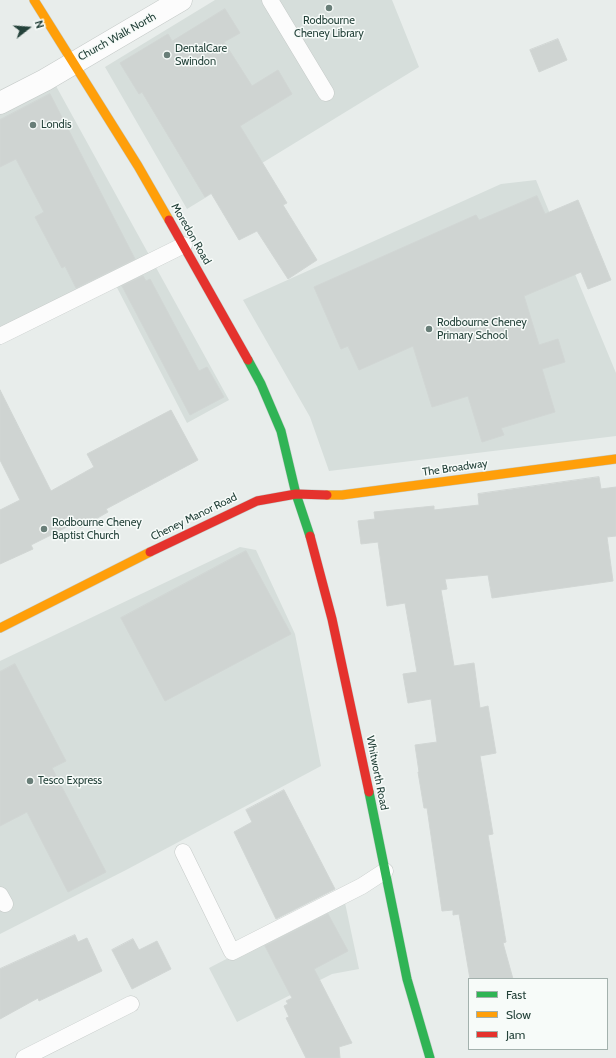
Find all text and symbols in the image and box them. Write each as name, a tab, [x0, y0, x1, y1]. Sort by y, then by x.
marker: Rodbourne Cheney Library	[324, 3, 334, 13]
north arrow	[8, 8, 48, 48]
street label: Church Walk North	[76, 10, 158, 64]
place label: Rodbourne Cheney Library	[294, 14, 364, 40]
text: N	[32, 19, 47, 30]
place label: DentalCare Swindon	[175, 42, 227, 68]
marker: DentalCare Swindon	[162, 50, 172, 60]
place label: Londis	[41, 118, 72, 132]
marker: Londis	[28, 120, 38, 130]
street label: Moredon Road	[168, 201, 214, 267]
place label: Rodbourne Cheney Primary School	[437, 316, 527, 342]
marker: Rodbourne Cheney Primary School	[424, 324, 434, 334]
street label: The Broadway	[422, 457, 488, 479]
street label: Cheney Manor Road	[149, 490, 239, 544]
place label: Rodbourne Cheney Baptist Church	[52, 516, 142, 542]
marker: Rodbourne Cheney Baptist Church	[39, 524, 49, 534]
street label: Whitworth Road	[363, 735, 391, 811]
place label: Tesco Express	[38, 774, 102, 788]
marker: Tesco Express	[25, 776, 35, 786]
legend	[468, 978, 608, 1050]
text: Fast	[506, 987, 526, 1002]
text: Slow	[506, 1007, 531, 1022]
text: Jam	[506, 1027, 525, 1042]

